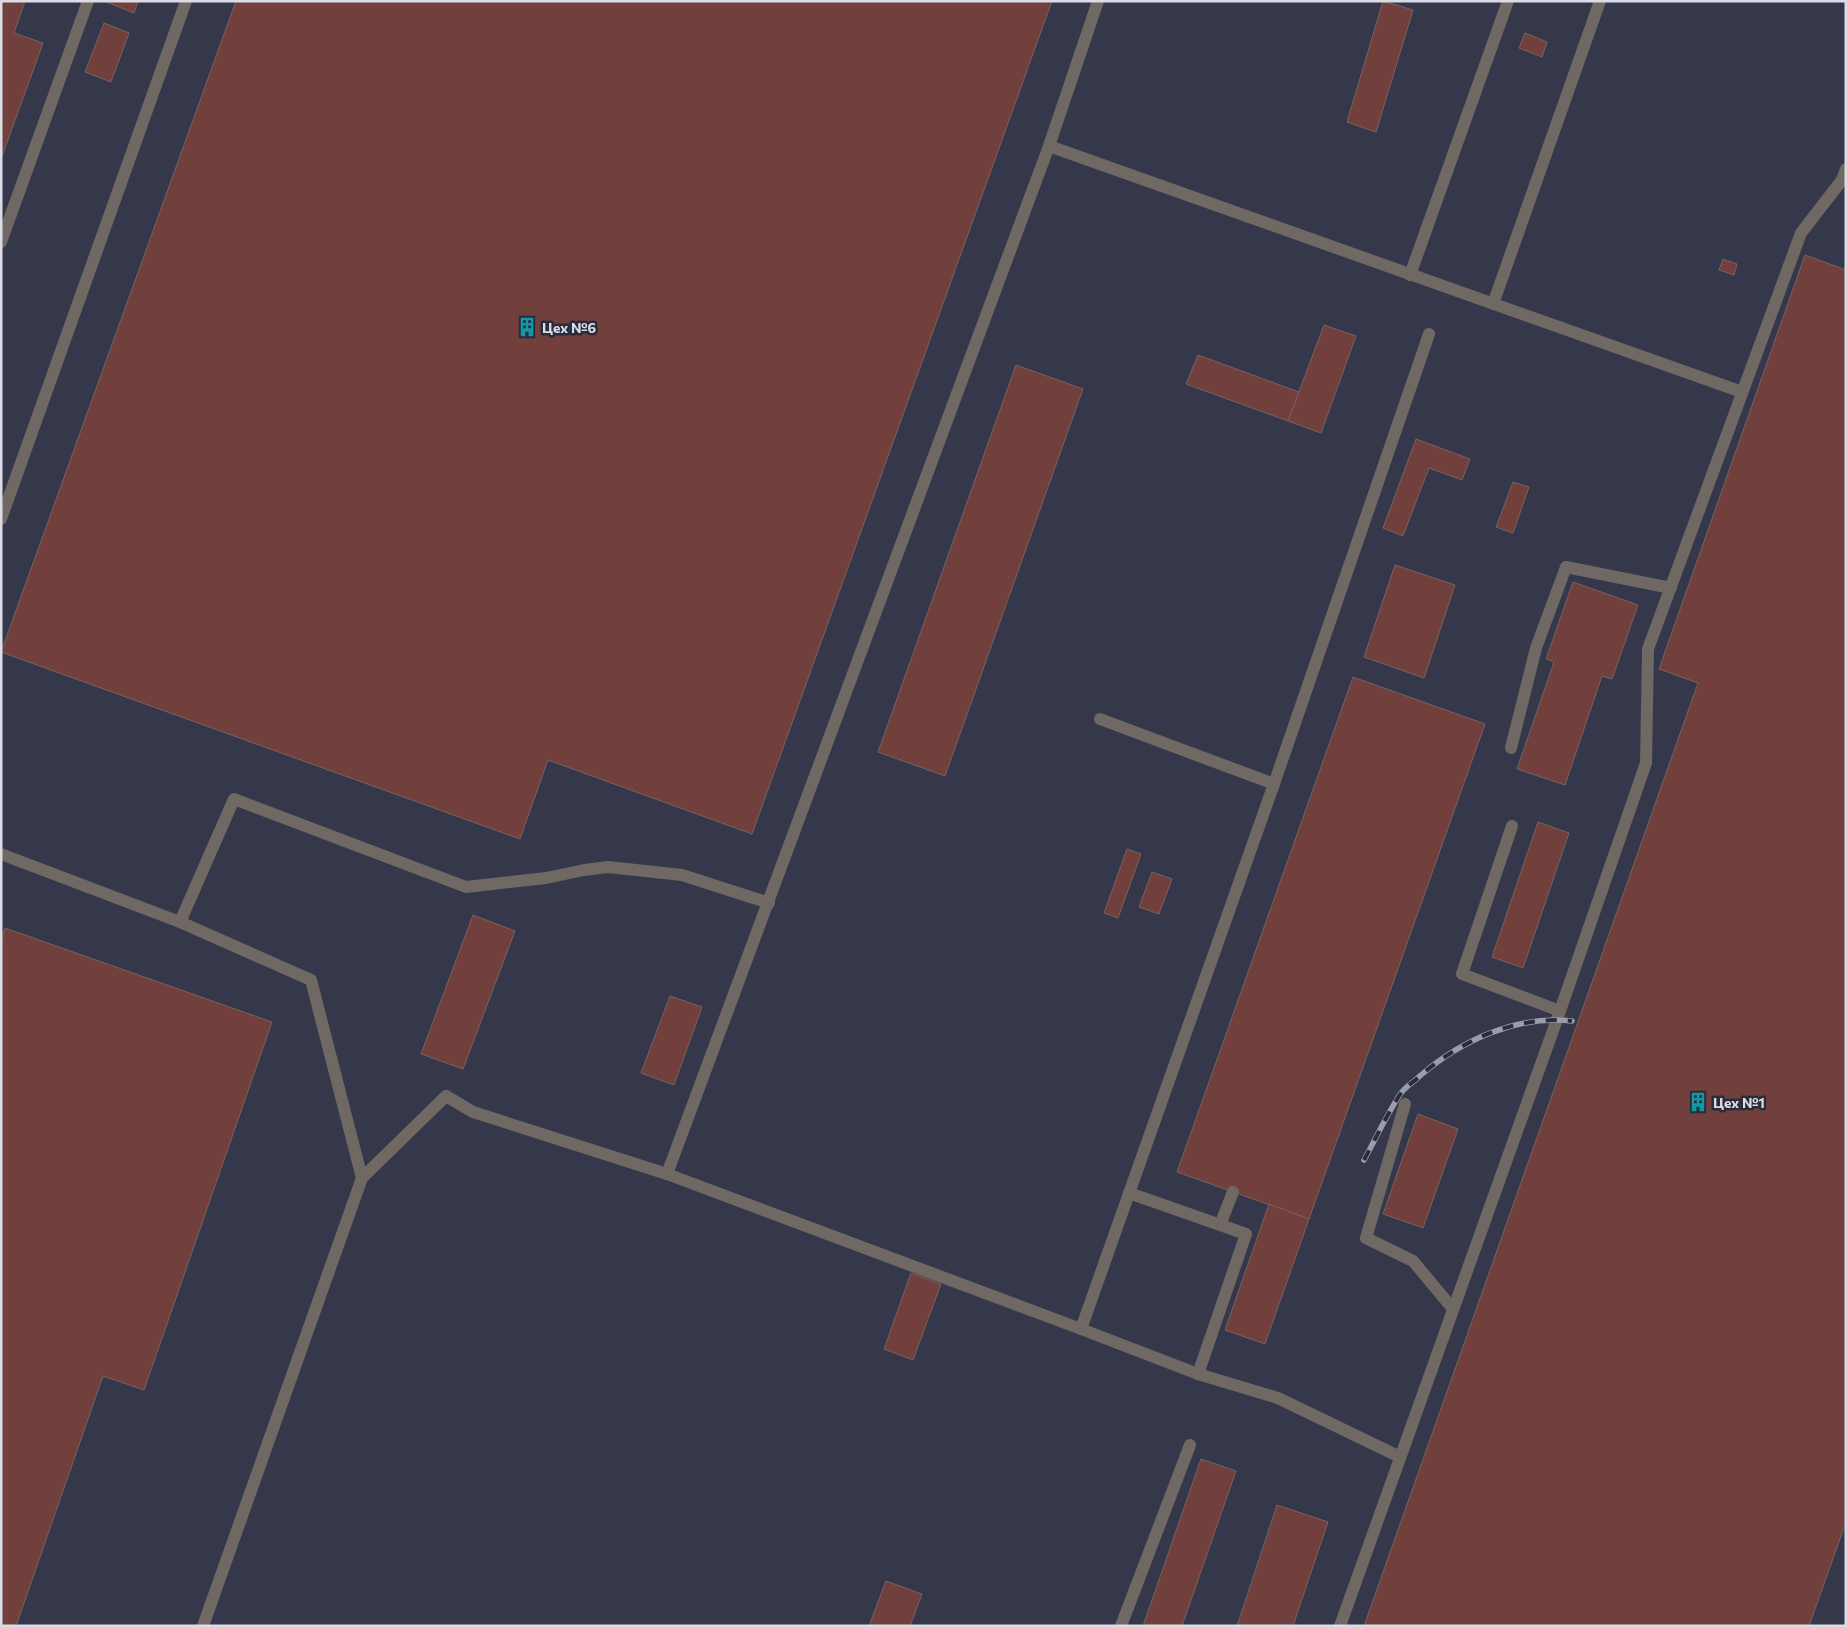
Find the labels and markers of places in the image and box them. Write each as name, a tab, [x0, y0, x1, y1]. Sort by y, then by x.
building icon: Цех №6	[516, 316, 538, 338]
place label: Цех №6	[542, 319, 596, 336]
building icon: Цех №1	[1687, 1091, 1709, 1113]
place label: Цех №1	[1713, 1094, 1765, 1111]

